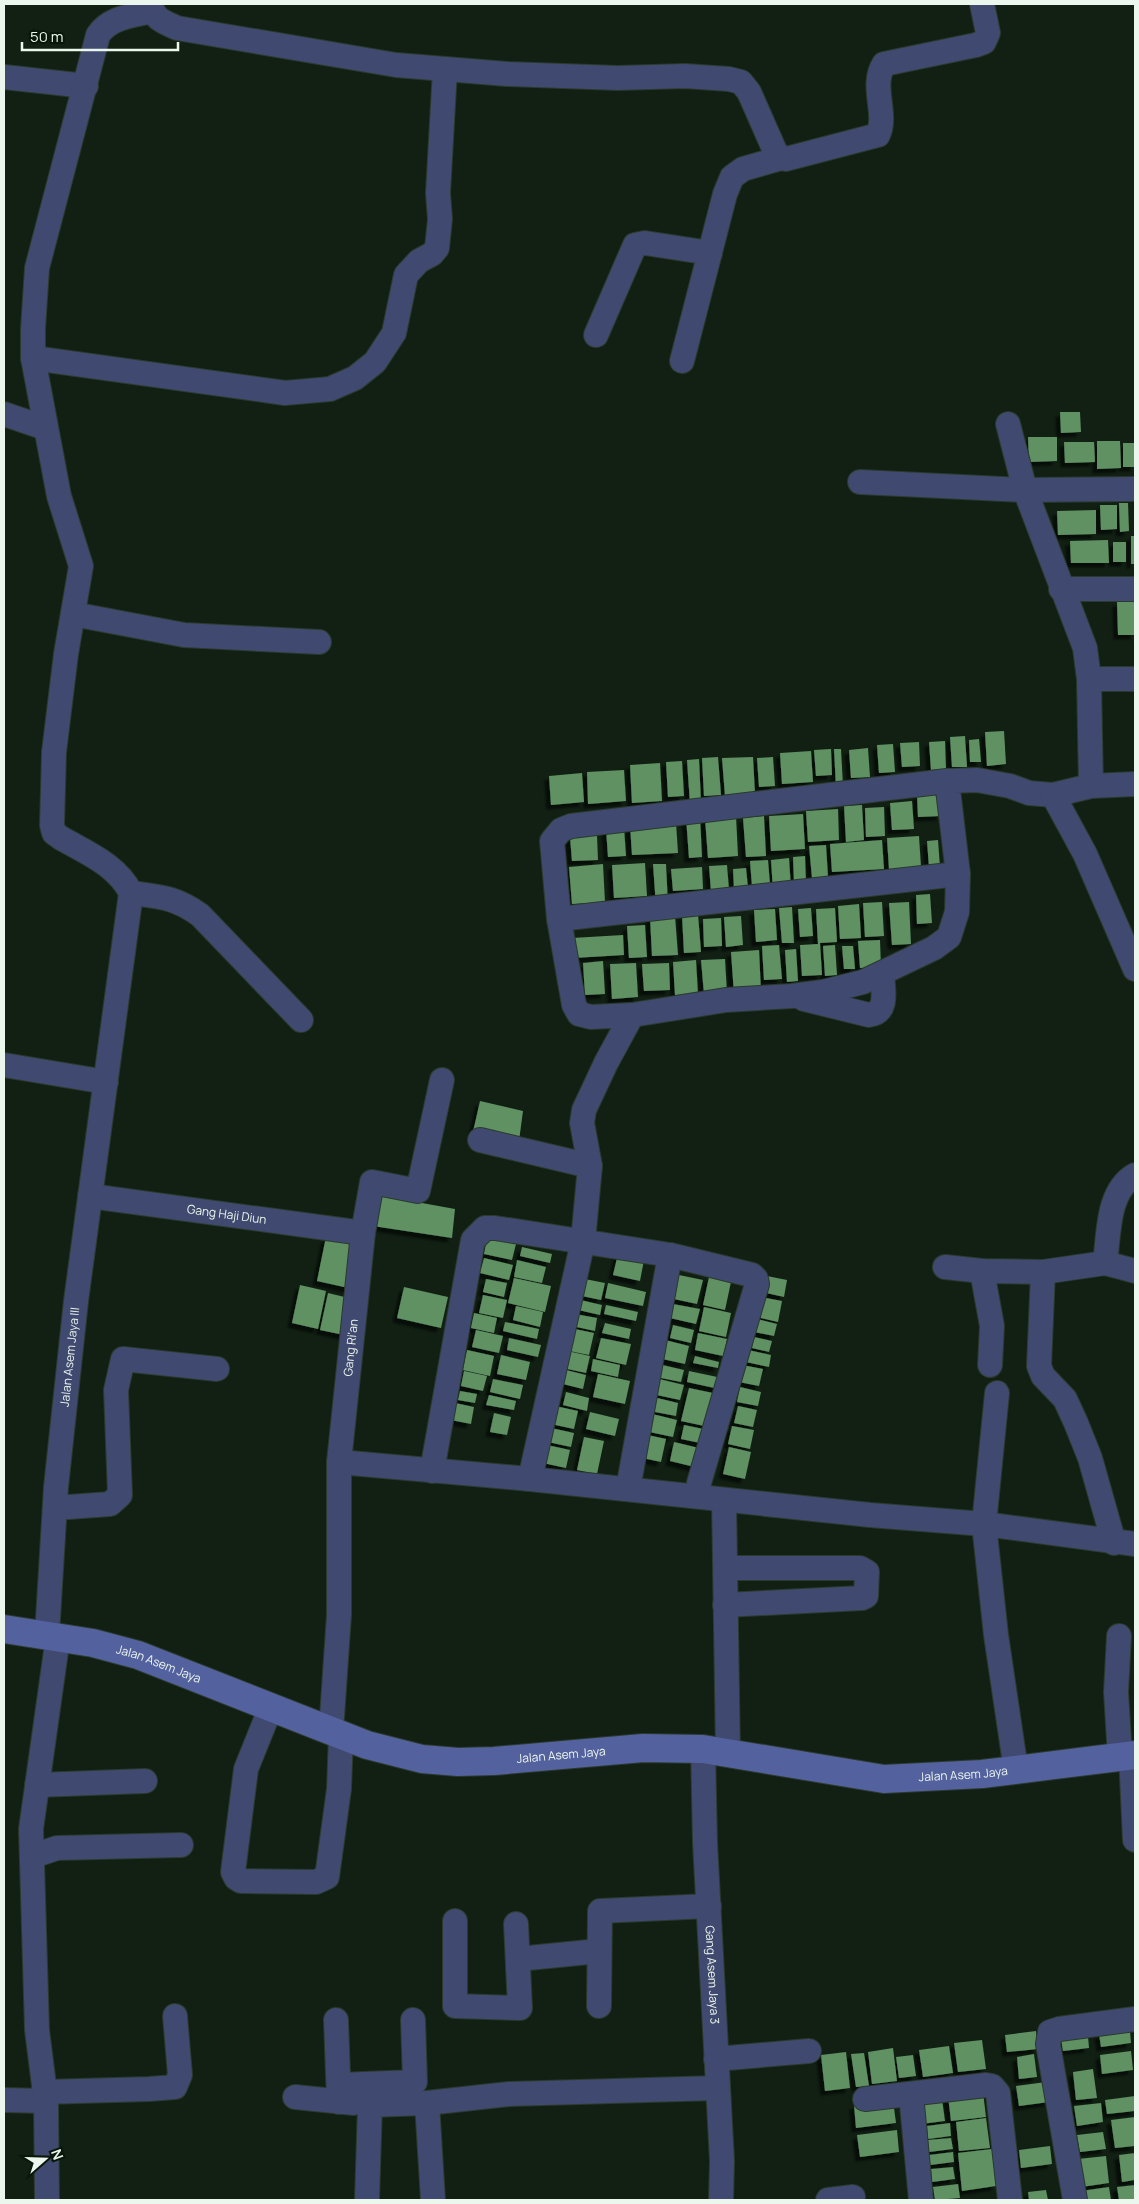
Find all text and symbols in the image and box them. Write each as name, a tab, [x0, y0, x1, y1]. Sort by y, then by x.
scale bar	[22, 20, 179, 52]
text: 50 m	[30, 26, 64, 47]
street label: Gang Haji Diun	[186, 1200, 268, 1228]
street label: Jalan Asem Jaya III	[56, 1306, 83, 1408]
street label: Gang Ri'an	[339, 1318, 362, 1377]
street label: Jalan Asem Jaya	[114, 1641, 204, 1687]
street label: Jalan Asem Jaya	[516, 1742, 606, 1767]
street label: Jalan Asem Jaya	[918, 1762, 1009, 1785]
street label: Gang Asem Jaya 3	[701, 1925, 724, 2025]
north arrow	[20, 2134, 70, 2184]
text: N	[47, 2146, 68, 2162]

